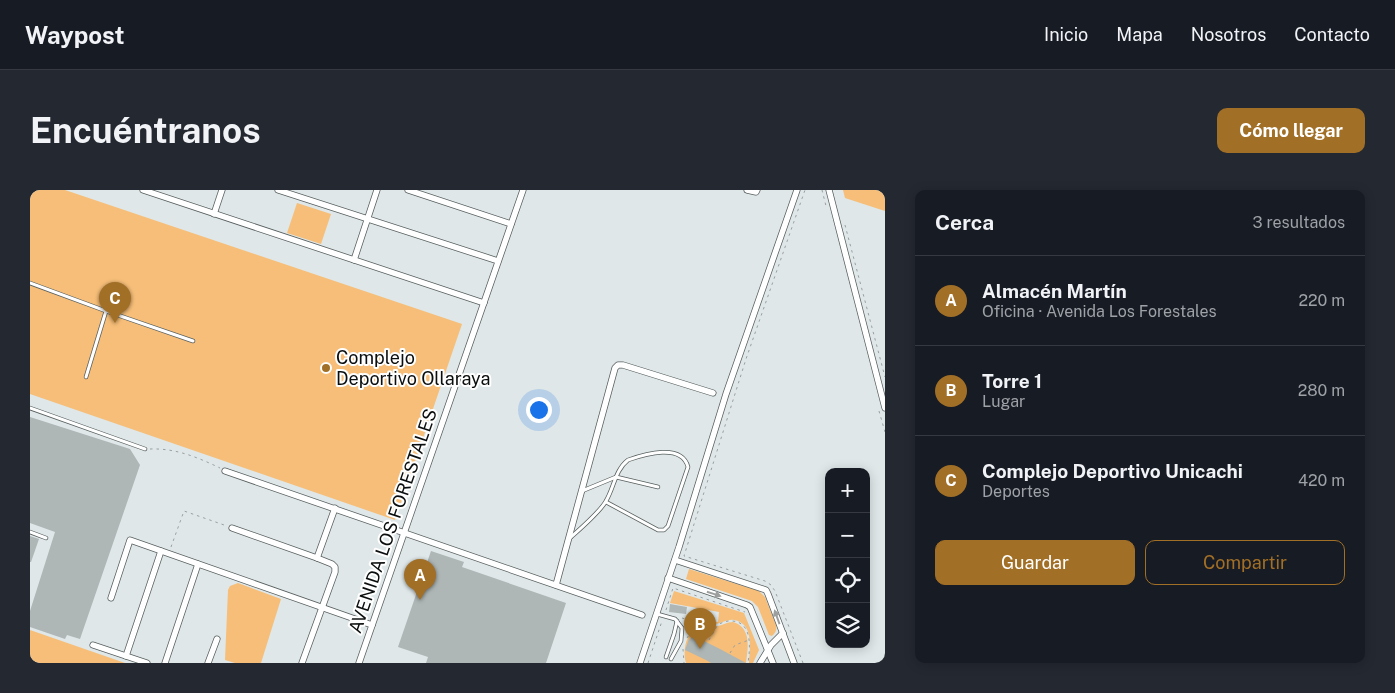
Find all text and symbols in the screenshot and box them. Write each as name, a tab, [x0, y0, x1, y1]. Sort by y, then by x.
text: Waypost	[25, 21, 125, 49]
text: Inicio	[1044, 24, 1088, 45]
text: Mapa	[1116, 24, 1163, 45]
text: Nosotros	[1191, 24, 1266, 45]
text: Contacto	[1294, 24, 1370, 45]
button: Cómo llegar	[1217, 108, 1365, 153]
text: Encuéntranos	[30, 110, 261, 151]
text: Cerca	[935, 210, 994, 235]
text: 3 resultados	[1253, 213, 1345, 232]
text: Almacén Martín	[982, 280, 1127, 302]
pin: C	[99, 282, 131, 323]
text: A	[945, 291, 957, 310]
text: 220 m	[1298, 291, 1345, 310]
text: Oficina · Avenida Los Forestales	[982, 302, 1217, 321]
place label: Complejo Deportivo Ollaraya	[336, 347, 490, 389]
marker: Complejo Deportivo Ollaraya	[320, 362, 332, 374]
text: Torre 1	[982, 370, 1042, 392]
text: B	[946, 381, 956, 400]
text: 280 m	[1298, 381, 1345, 400]
text: Lugar	[982, 392, 1025, 411]
your location	[526, 397, 552, 423]
street label: AVENIDA LOS FORESTALES	[344, 406, 442, 636]
text: Complejo Deportivo Unicachi	[982, 460, 1243, 482]
map controls	[825, 468, 870, 648]
button: +	[825, 468, 870, 513]
text: C	[945, 471, 957, 490]
text: 420 m	[1298, 471, 1345, 490]
text: Deportes	[982, 482, 1050, 501]
button: −	[825, 513, 870, 558]
button: Guardar	[935, 540, 1135, 585]
button: Compartir	[1145, 540, 1345, 585]
button: locate	[825, 558, 870, 603]
pin: A	[404, 559, 436, 600]
one-way arrow	[707, 591, 722, 598]
button: layers	[825, 603, 870, 648]
pin: B	[684, 608, 716, 649]
one-way arrow	[773, 610, 780, 625]

